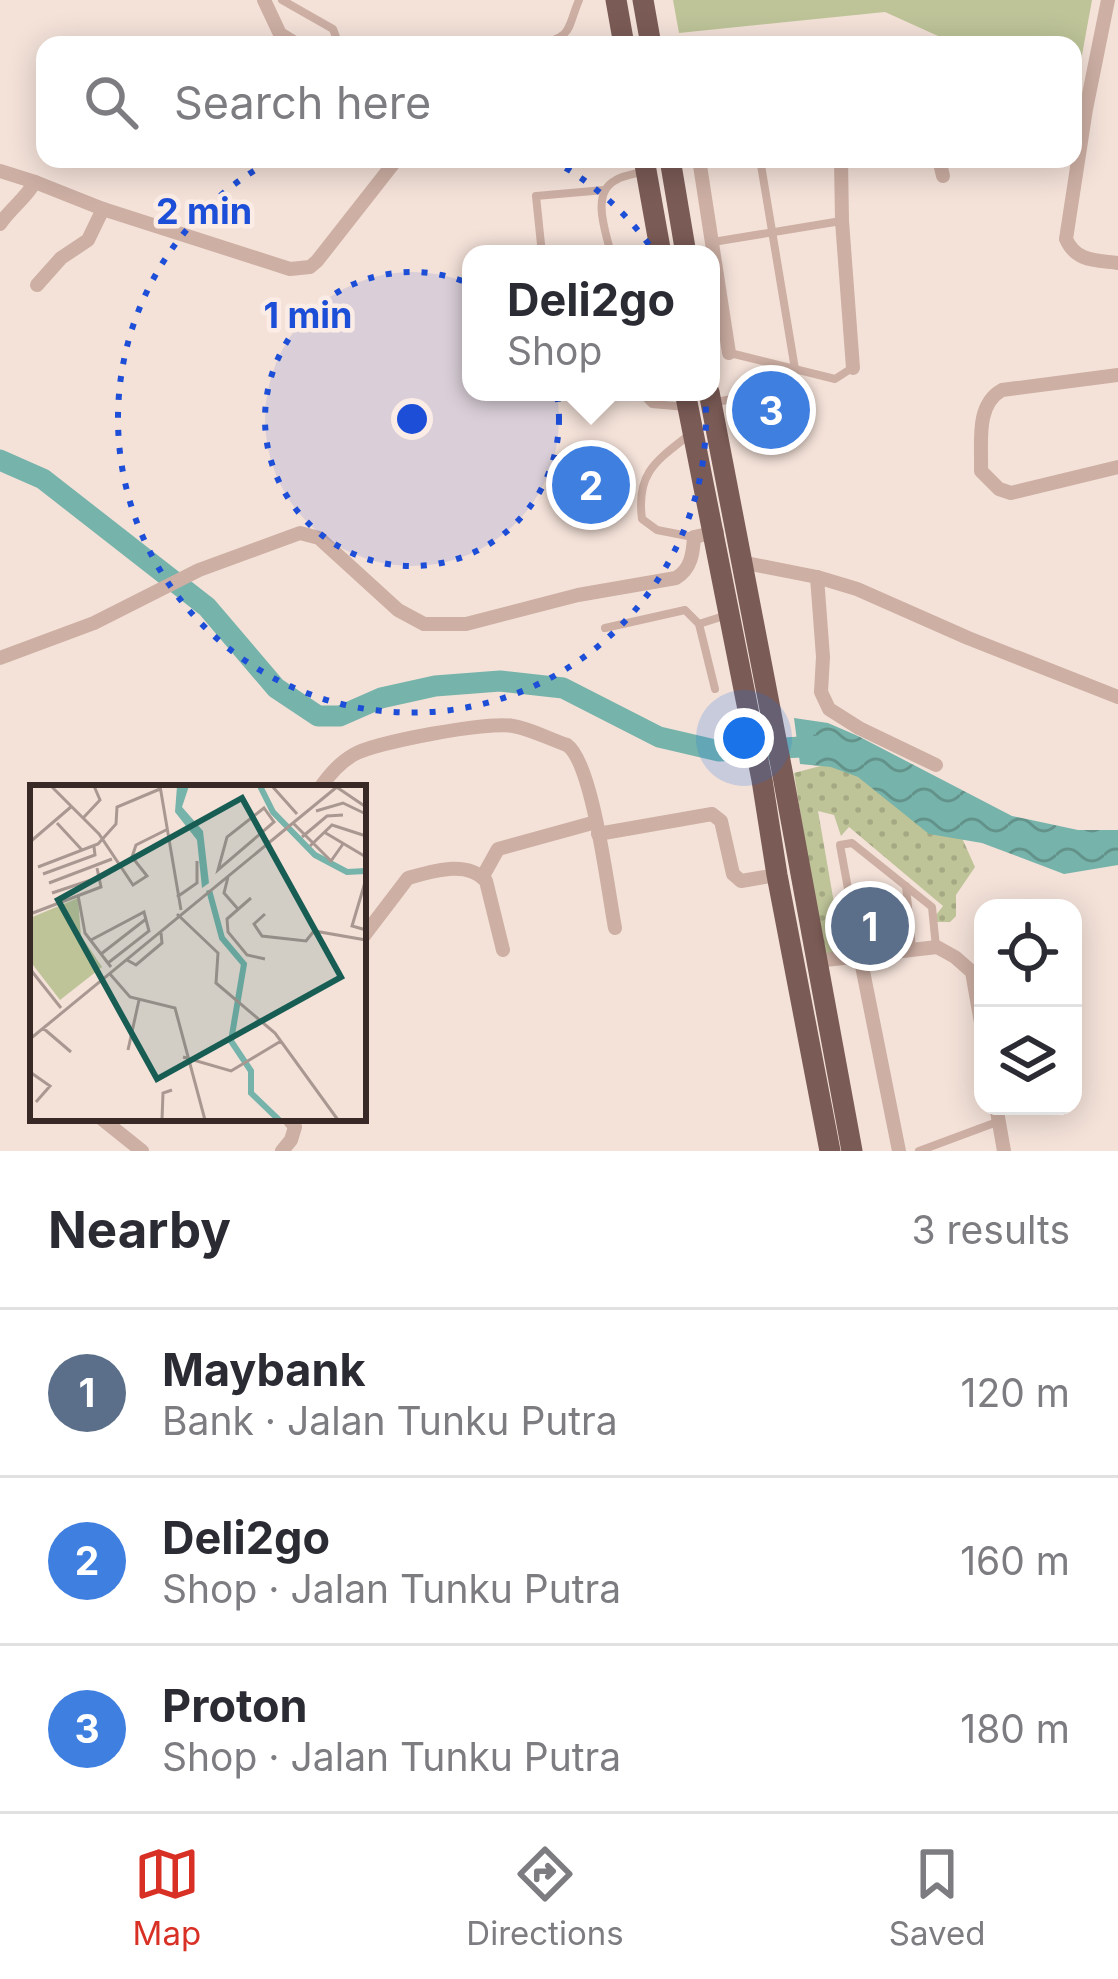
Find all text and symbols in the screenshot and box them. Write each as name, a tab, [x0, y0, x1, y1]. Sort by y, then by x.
search box	[36, 36, 1082, 168]
icon: search	[78, 69, 144, 135]
text: Search here	[174, 75, 431, 130]
text: 2 min	[156, 189, 252, 233]
popup	[462, 245, 720, 401]
text: Deli2go	[507, 272, 675, 327]
text: 1 min	[263, 293, 353, 337]
text: Shop	[507, 327, 602, 374]
pin: 3	[732, 365, 810, 455]
centre of rings	[391, 398, 433, 440]
pin: 2	[552, 440, 630, 530]
your location	[714, 708, 774, 768]
inset map	[30, 785, 366, 1121]
pin: 1	[831, 881, 909, 971]
map controls	[974, 899, 1082, 1115]
button: locate	[974, 899, 1082, 1007]
button: layers	[974, 1007, 1082, 1115]
text: Nearby	[48, 1199, 231, 1260]
text: 3 results	[912, 1206, 1070, 1253]
text: Maybank	[162, 1342, 366, 1397]
text: 1	[79, 1369, 95, 1416]
text: 120 m	[961, 1369, 1070, 1416]
text: Bank · Jalan Tunku Putra	[162, 1397, 618, 1444]
text: Deli2go	[162, 1510, 330, 1565]
text: 2	[75, 1537, 99, 1584]
text: 160 m	[960, 1537, 1070, 1584]
text: Shop · Jalan Tunku Putra	[162, 1565, 621, 1612]
text: Proton	[162, 1678, 308, 1733]
text: 3	[74, 1705, 100, 1752]
text: 180 m	[960, 1705, 1070, 1752]
text: Shop · Jalan Tunku Putra	[162, 1733, 621, 1780]
tab: Map	[133, 1841, 201, 1953]
tab: Directions	[466, 1841, 624, 1953]
tab: Saved	[889, 1841, 985, 1953]

